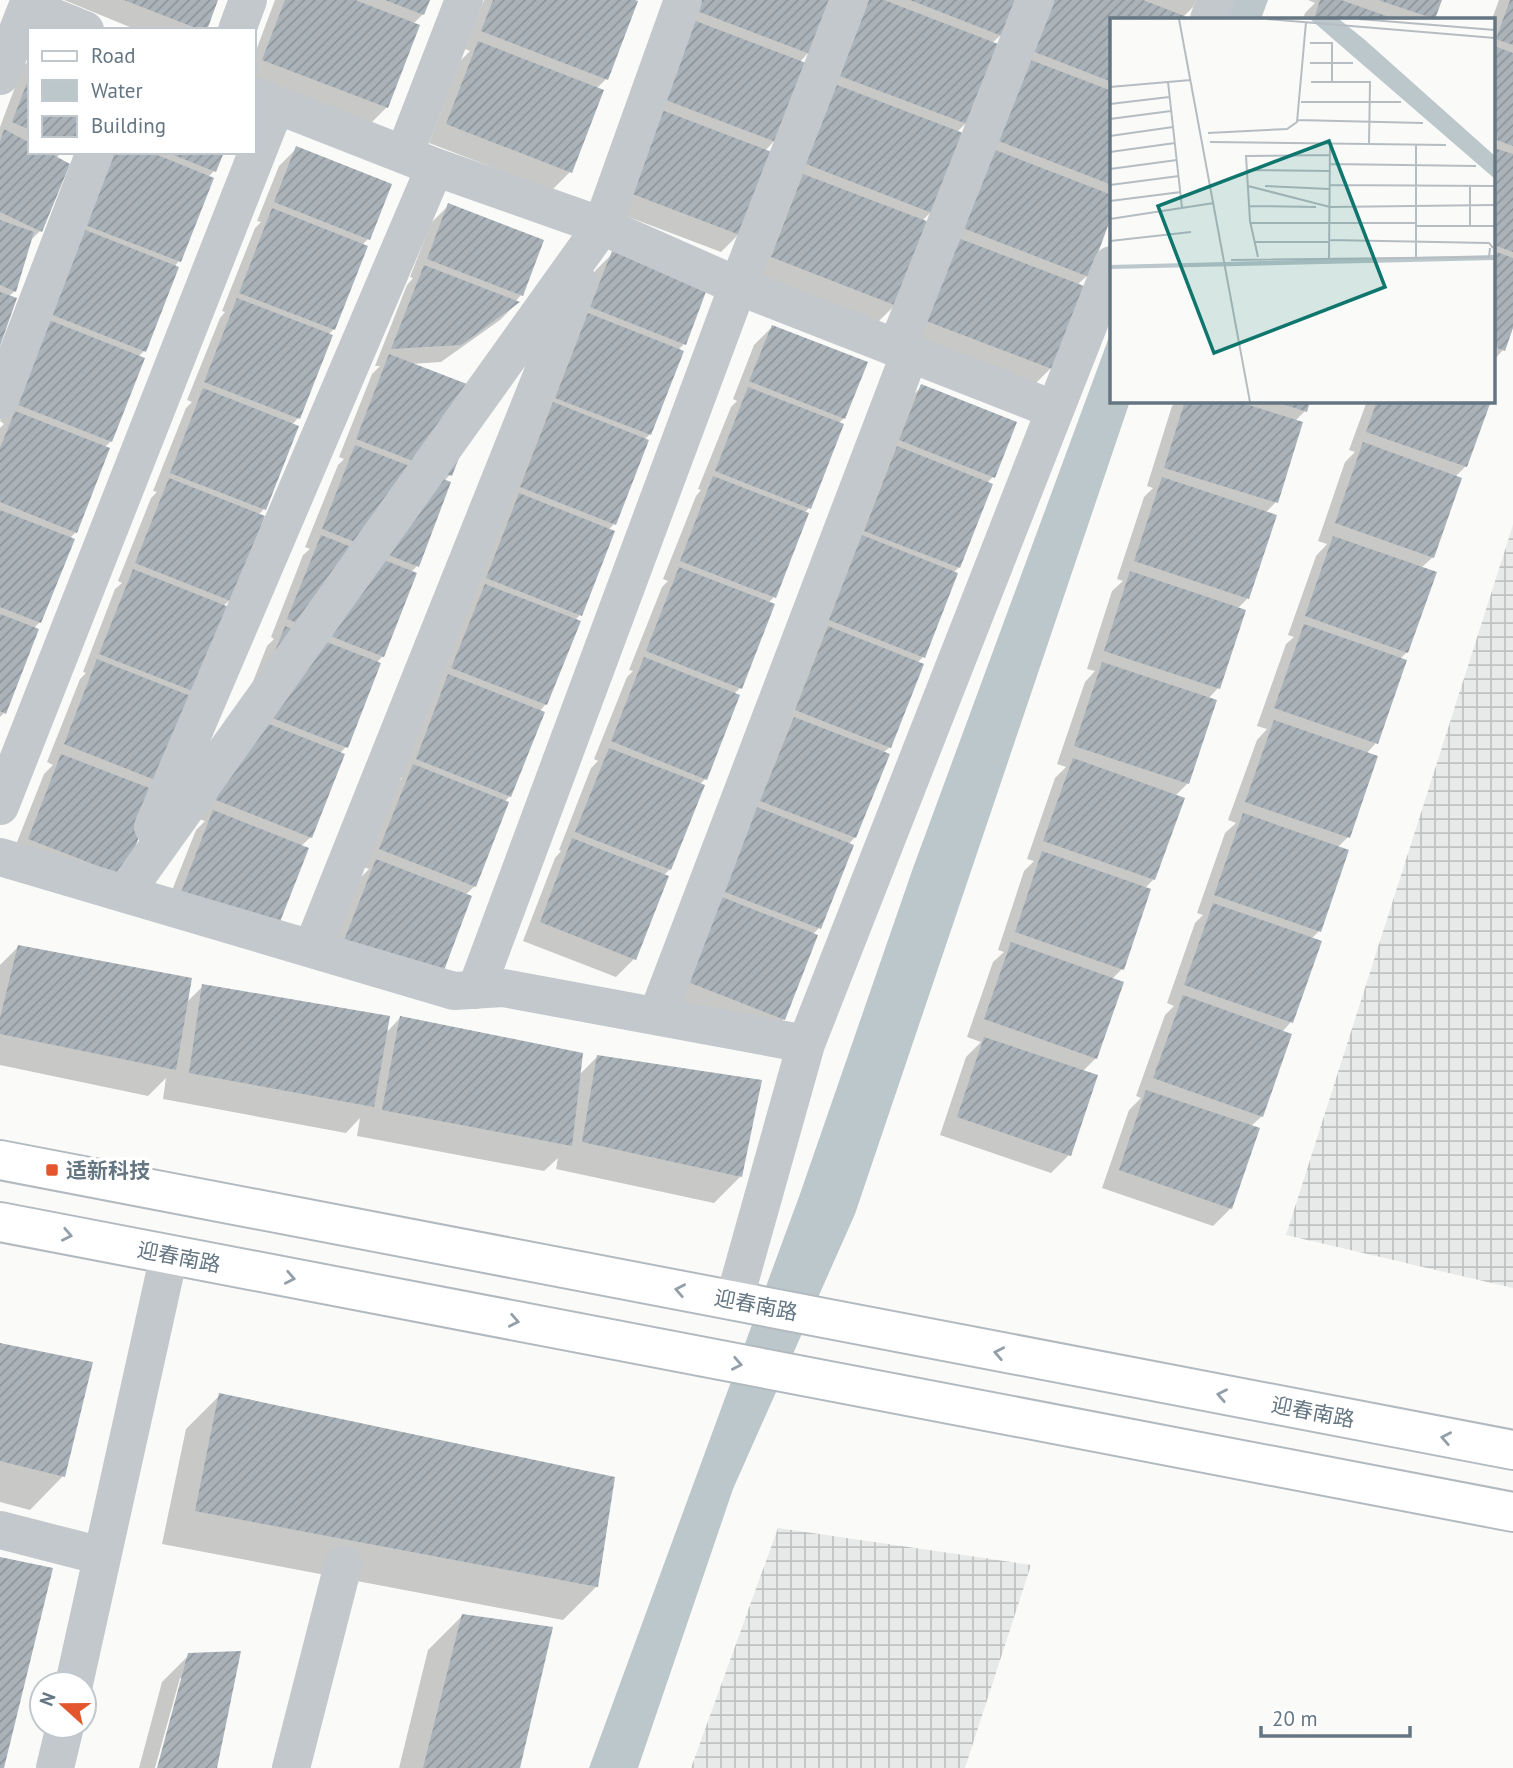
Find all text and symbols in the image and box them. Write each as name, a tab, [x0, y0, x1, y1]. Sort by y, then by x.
inset map	[1110, 18, 1496, 402]
legend	[28, 28, 256, 154]
text: Road	[91, 42, 135, 69]
text: Water	[91, 77, 143, 104]
text: Building	[91, 112, 166, 139]
place label: 适新科技	[66, 1157, 150, 1184]
marker: 适新科技	[44, 1162, 60, 1178]
one-way arrow	[61, 1227, 73, 1242]
street label: 迎春南路	[135, 1236, 223, 1278]
one-way arrow	[284, 1270, 296, 1285]
one-way arrow	[674, 1284, 686, 1299]
street label: 迎春南路	[712, 1284, 800, 1326]
one-way arrow	[508, 1313, 520, 1328]
one-way arrow	[993, 1346, 1005, 1361]
one-way arrow	[731, 1356, 743, 1371]
one-way arrow	[1216, 1388, 1228, 1403]
street label: 迎春南路	[1269, 1391, 1357, 1433]
one-way arrow	[1440, 1431, 1452, 1446]
north arrow	[28, 1670, 98, 1740]
text: N	[34, 1689, 61, 1709]
scale bar	[1261, 1694, 1410, 1738]
text: 20 m	[1272, 1705, 1318, 1732]

